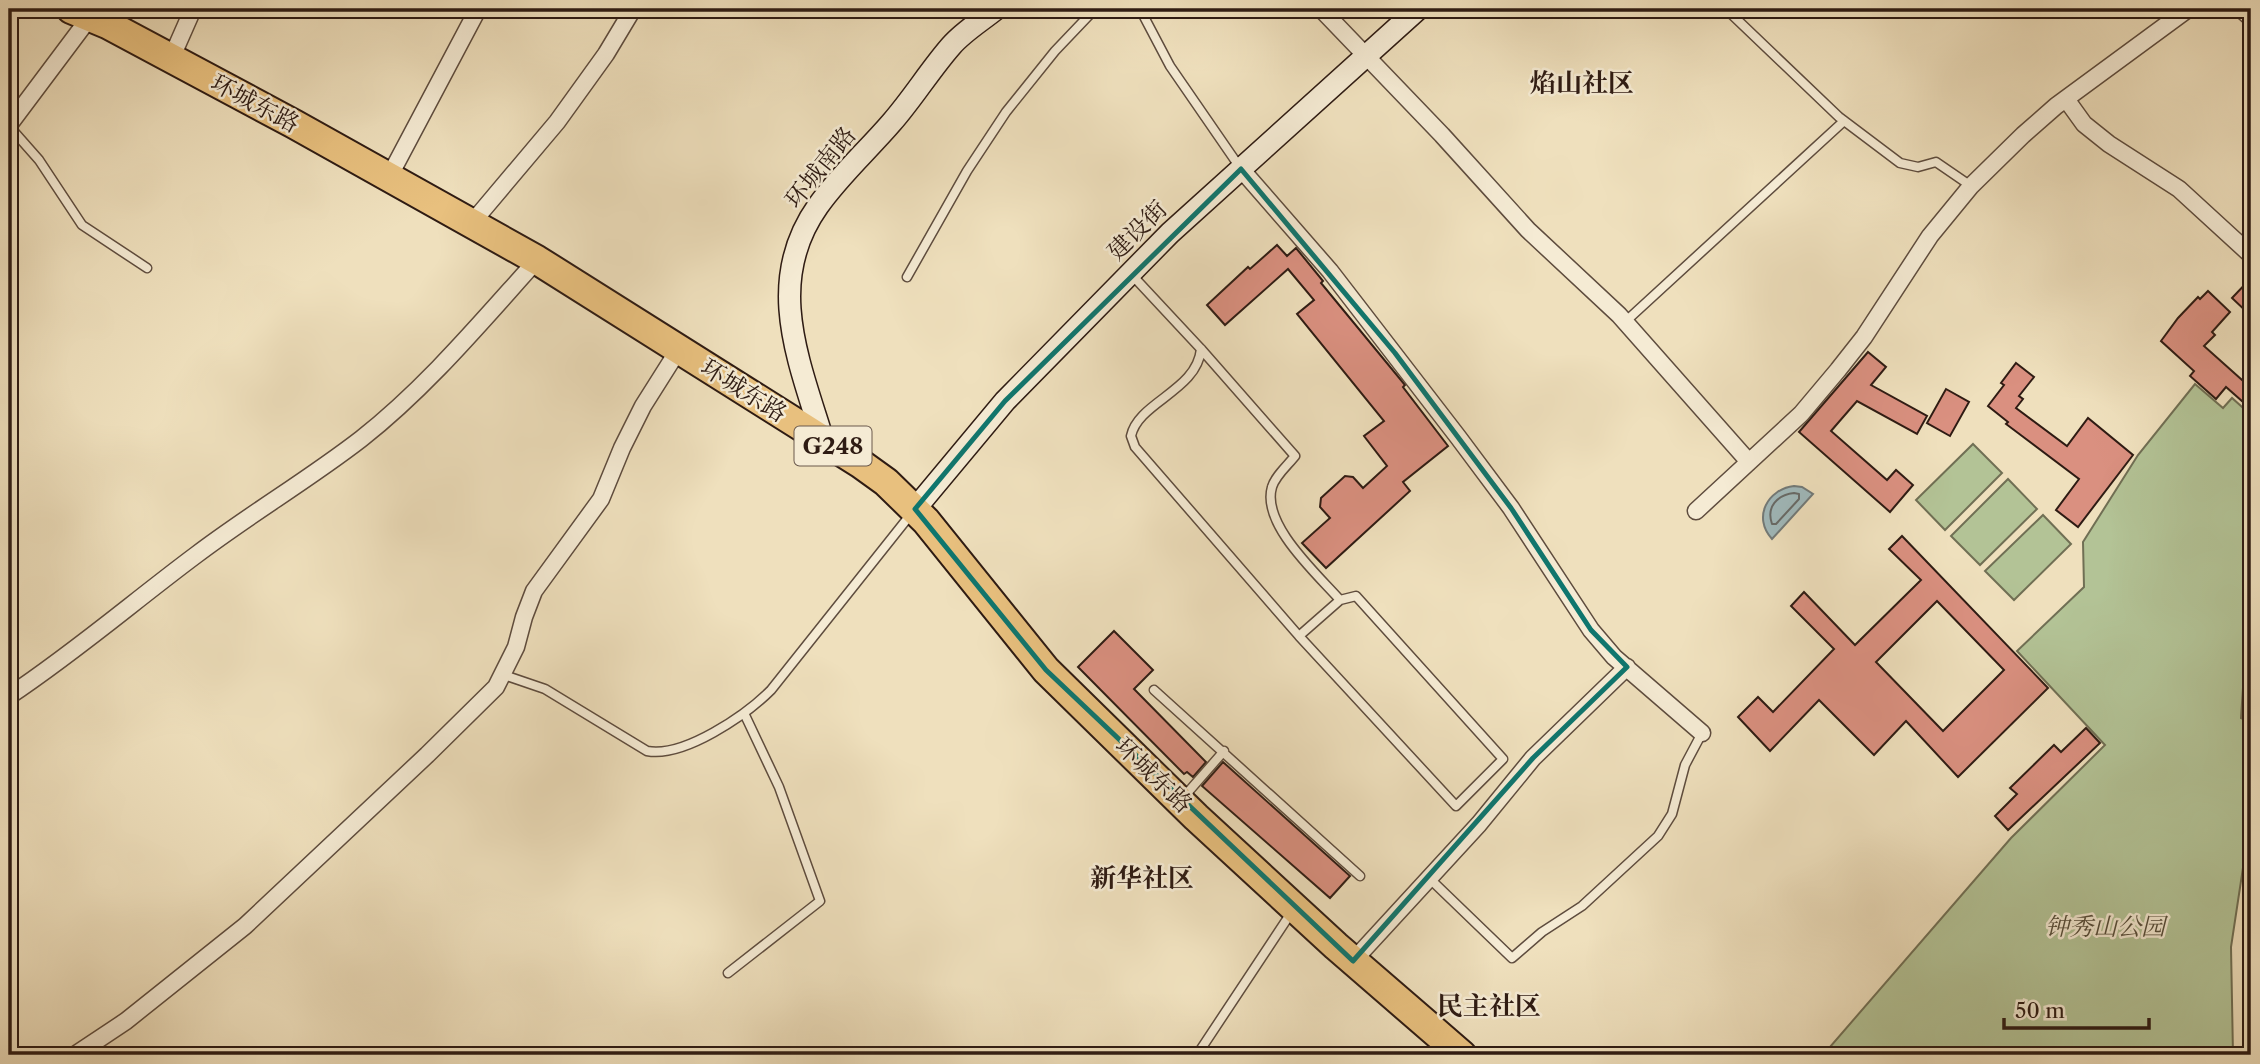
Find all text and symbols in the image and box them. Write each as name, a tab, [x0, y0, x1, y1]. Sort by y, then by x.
district label: 焰山社区	[1530, 67, 1634, 99]
street label: 环城东路	[206, 68, 304, 138]
street label: 环城南路	[779, 121, 861, 213]
street label: 建设街	[1101, 194, 1173, 266]
street label: 环城东路	[696, 352, 792, 428]
road number: G248	[794, 426, 872, 466]
street label: 环城东路	[1109, 731, 1199, 819]
district label: 新华社区	[1090, 862, 1194, 894]
park label: 钟秀山公园	[2045, 912, 2169, 941]
scale bar	[2004, 987, 2150, 1031]
district label: 民主社区	[1437, 990, 1541, 1022]
text: 50 m	[2015, 998, 2065, 1023]

